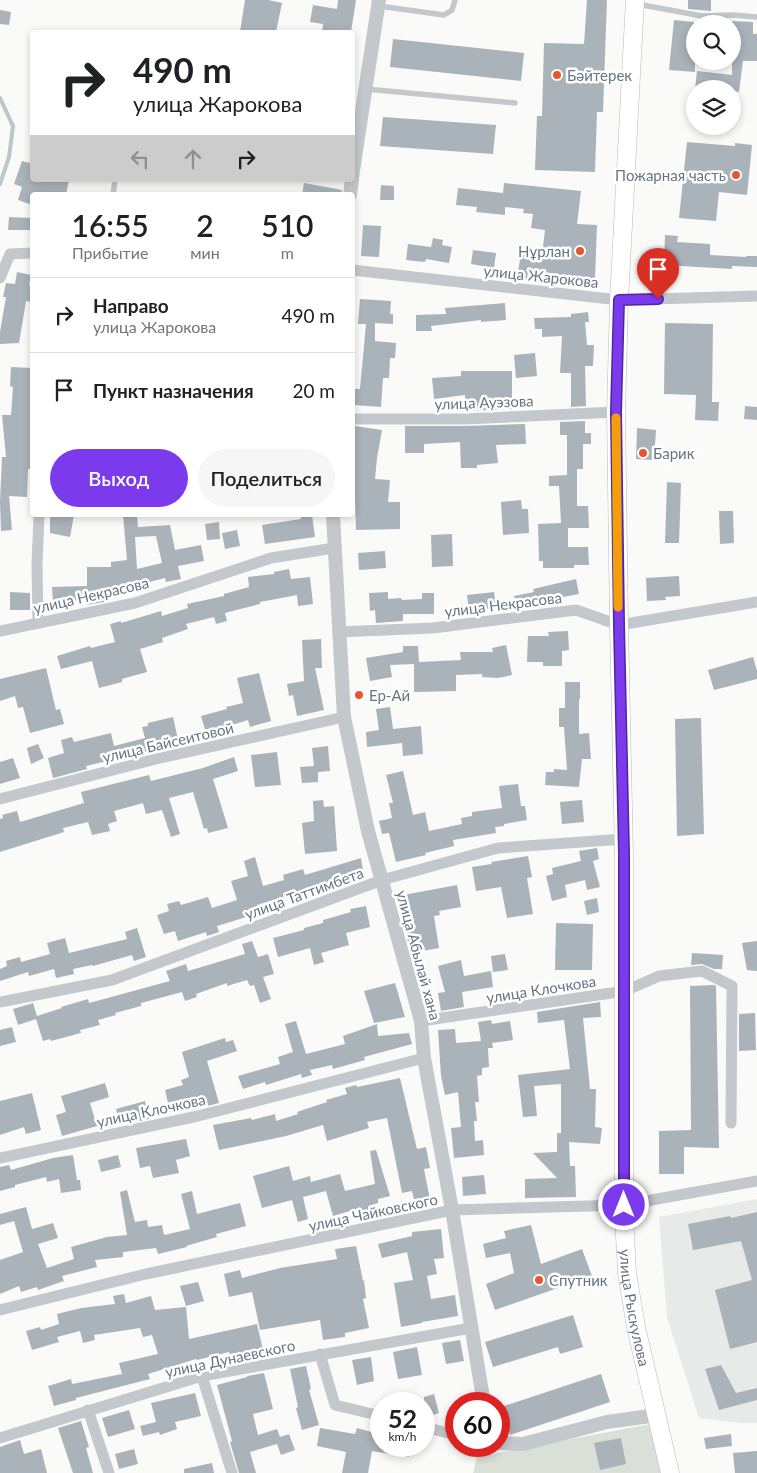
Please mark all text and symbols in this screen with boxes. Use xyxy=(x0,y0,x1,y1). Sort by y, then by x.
map controls xyxy=(686,15,741,135)
button: search xyxy=(686,15,741,70)
text: 490 m xyxy=(133,48,232,90)
icon: right xyxy=(50,50,115,115)
place label: Бәйтерек xyxy=(567,66,632,84)
marker: Бәйтерек xyxy=(551,69,563,81)
button: layers xyxy=(686,80,741,135)
text: улица Жарокова xyxy=(133,90,302,117)
icon: left xyxy=(126,145,154,173)
icon: ahead xyxy=(179,145,207,173)
icon: right xyxy=(232,145,260,173)
place label: Пожарная часть xyxy=(615,166,726,184)
marker: Пожарная часть xyxy=(730,169,742,181)
text: 16:55 xyxy=(72,207,149,243)
text: 2 xyxy=(196,207,214,243)
text: 510 xyxy=(261,207,313,243)
place label: Нұрлан xyxy=(518,242,570,260)
text: Прибытие xyxy=(72,243,148,262)
text: мин xyxy=(190,243,220,262)
text: m xyxy=(281,243,294,262)
marker: Нұрлан xyxy=(574,245,586,257)
pin xyxy=(637,248,679,299)
icon: arrive xyxy=(644,255,672,283)
street label: улица Жарокова xyxy=(483,261,599,291)
text: Направо xyxy=(93,294,169,317)
icon: right xyxy=(50,301,78,329)
text: 490 m xyxy=(281,304,335,327)
text: улица Жарокова xyxy=(93,317,216,336)
icon: arrive xyxy=(50,376,78,404)
text: Пункт назначения xyxy=(93,379,254,402)
text: 20 m xyxy=(292,379,335,402)
street label: улица Ауэзова xyxy=(434,391,534,413)
place label: Барик xyxy=(653,444,695,462)
marker: Барик xyxy=(637,447,649,459)
button: Выход xyxy=(50,449,188,507)
button: Поделиться xyxy=(198,449,335,507)
street label: улица Некрасова xyxy=(31,573,151,617)
street label: улица Некрасова xyxy=(443,588,563,620)
place label: Ер-Ай xyxy=(369,686,410,704)
marker: Ер-Ай xyxy=(353,689,365,701)
street label: улица Байсеитовой xyxy=(101,718,235,766)
street label: улица Таттимбета xyxy=(242,863,366,923)
street label: улица Абылай хана xyxy=(393,888,445,1022)
street label: улица Клочкова xyxy=(485,971,597,1007)
street label: улица Клочкова xyxy=(95,1090,207,1130)
position arrow xyxy=(597,1178,649,1230)
street label: улица Чайковского xyxy=(307,1190,439,1234)
street label: улица Рыскулова xyxy=(617,1249,654,1368)
place label: Спутник xyxy=(549,1271,608,1289)
marker: Спутник xyxy=(533,1274,545,1286)
street label: улица Дунаевского xyxy=(163,1335,297,1381)
speed limit sign: 60 xyxy=(445,1392,510,1457)
text: 52 xyxy=(388,1403,417,1433)
text: km/h xyxy=(388,1429,417,1444)

